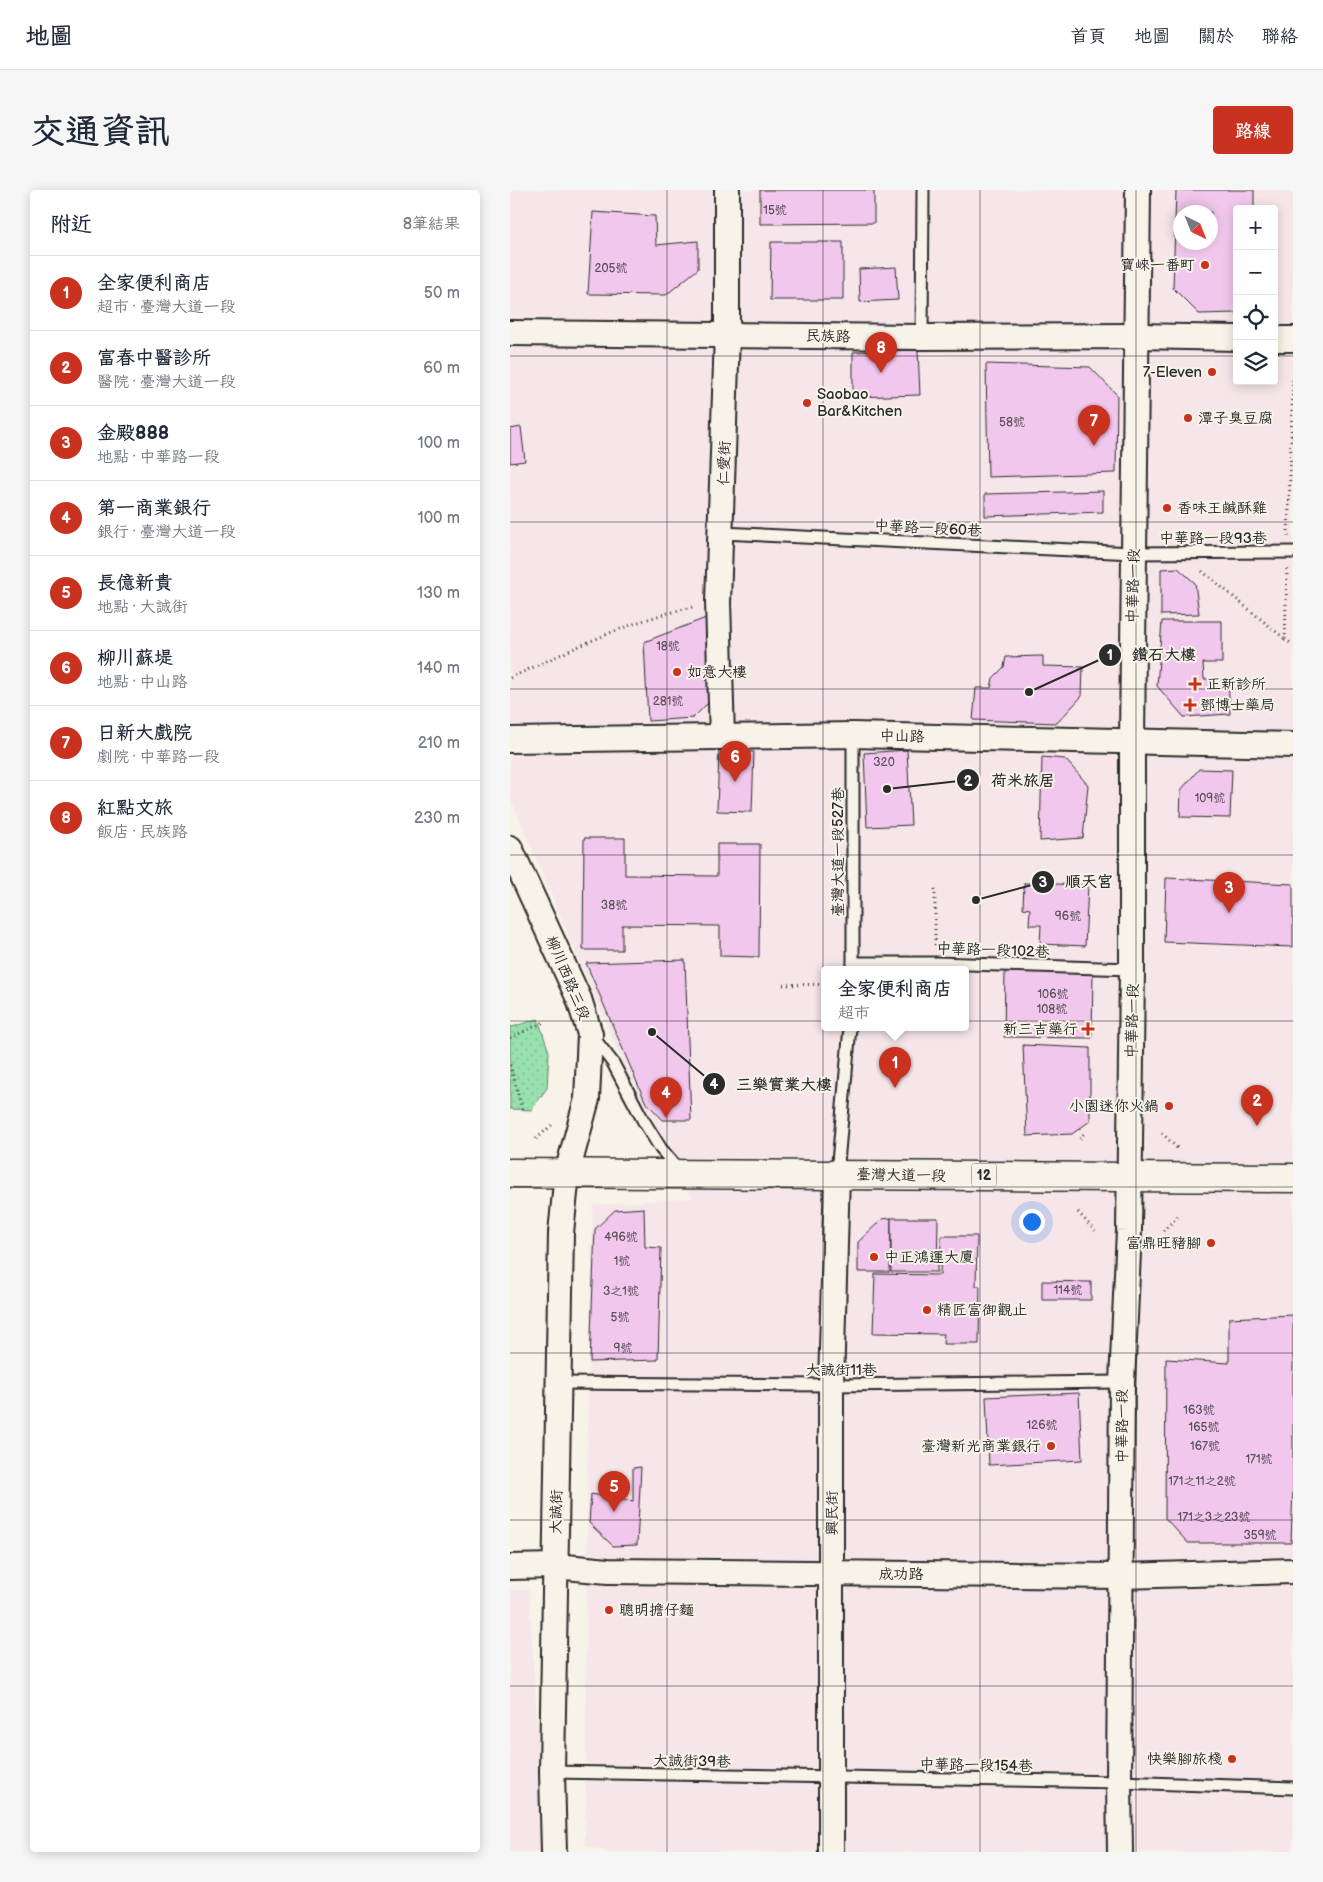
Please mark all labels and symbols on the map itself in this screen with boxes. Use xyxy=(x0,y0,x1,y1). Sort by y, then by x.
house number: 15號 xyxy=(763,203,787,218)
north arrow xyxy=(1173,205,1218,250)
place label: 寶崍一番町 xyxy=(1120,256,1195,275)
marker: 寶崍一番町 xyxy=(1199,259,1211,271)
house number: 205號 xyxy=(594,261,628,276)
street label: 民族路 xyxy=(805,327,851,346)
pin: 8 xyxy=(865,332,897,373)
place label: 7-Eleven xyxy=(1143,363,1202,382)
marker: 7-Eleven xyxy=(1206,366,1218,378)
place label: Saobao Bar&Kitchen xyxy=(817,385,902,421)
marker: Saobao Bar&Kitchen xyxy=(801,397,813,409)
pin: 7 xyxy=(1078,405,1110,446)
place label: 潭子臭豆腐 xyxy=(1198,409,1273,428)
marker: 潭子臭豆腐 xyxy=(1182,412,1194,424)
house number: 58號 xyxy=(999,415,1025,430)
street label: 仁愛街 xyxy=(714,440,735,486)
place label: 香味王鹹酥雞 xyxy=(1177,499,1267,518)
marker: 香味王鹹酥雞 xyxy=(1161,502,1173,514)
street label: 中華路一段60巷 xyxy=(874,516,982,541)
street label: 中華路一段93巷 xyxy=(1159,529,1267,548)
street label: 中華路一段 xyxy=(1123,548,1144,624)
house number: 18號 xyxy=(656,639,680,654)
callout: 鑽石大樓 xyxy=(1097,639,1206,670)
text: 1 xyxy=(1107,646,1113,665)
text: 鑽石大樓 xyxy=(1132,646,1196,665)
place label: 如意大樓 xyxy=(687,663,747,682)
marker: 如意大樓 xyxy=(671,666,683,678)
place label: 正新診所 xyxy=(1206,675,1266,694)
marker: 正新診所 xyxy=(1188,677,1202,691)
house number: 281號 xyxy=(653,694,683,709)
place label: 鄧博士藥局 xyxy=(1200,696,1275,715)
marker: 鄧博士藥局 xyxy=(1184,699,1196,711)
street label: 中山路 xyxy=(879,727,925,746)
pin: 6 xyxy=(719,741,751,782)
house number: 320 xyxy=(873,755,895,770)
callout: 荷米旅居 xyxy=(956,765,1065,796)
text: 2 xyxy=(964,772,973,791)
text: 荷米旅居 xyxy=(991,772,1055,791)
street label: 臺灣大道一段527巷 xyxy=(829,787,848,917)
house number: 109號 xyxy=(1195,791,1225,806)
callout: 順天宮 xyxy=(1030,866,1123,897)
pin: 3 xyxy=(1213,872,1245,913)
text: 3 xyxy=(1039,873,1048,892)
text: 順天宮 xyxy=(1065,873,1113,892)
house number: 38號 xyxy=(601,898,627,913)
house number: 96號 xyxy=(1055,909,1081,924)
street label: 柳川西路三段 xyxy=(541,933,594,1023)
street label: 中華路一段102巷 xyxy=(936,939,1050,962)
street label: 中華路一段 xyxy=(1122,983,1143,1059)
house number: 106號 xyxy=(1037,987,1069,1002)
house number: 108號 xyxy=(1037,1002,1067,1017)
place label: 新三吉藥行 xyxy=(1003,1020,1078,1039)
marker: 新三吉藥行 xyxy=(1082,1023,1094,1035)
pin: 1 xyxy=(879,1047,911,1088)
callout: 三樂實業大樓 xyxy=(701,1069,842,1100)
text: 4 xyxy=(710,1075,719,1094)
text: 三樂實業大樓 xyxy=(736,1076,832,1095)
pin: 4 xyxy=(650,1077,682,1118)
pin: 2 xyxy=(1241,1085,1273,1126)
place label: 小園迷你火鍋 xyxy=(1069,1097,1159,1116)
marker: 小園迷你火鍋 xyxy=(1163,1100,1175,1112)
road number: 12 xyxy=(972,1164,996,1186)
street label: 臺灣大道一段 xyxy=(856,1165,946,1186)
your location xyxy=(1019,1209,1045,1235)
house number: 496號 xyxy=(604,1230,638,1245)
place label: 富鼎旺豬腳 xyxy=(1126,1234,1201,1253)
marker: 富鼎旺豬腳 xyxy=(1205,1237,1217,1249)
place label: 中正鴻運大廈 xyxy=(884,1248,974,1267)
marker: 中正鴻運大廈 xyxy=(868,1251,880,1263)
house number: 1號 xyxy=(614,1254,630,1269)
house number: 114號 xyxy=(1054,1283,1082,1298)
house number: 3之1號 xyxy=(603,1284,639,1299)
place label: 精匠富御觀止 xyxy=(937,1301,1027,1320)
marker: 精匠富御觀止 xyxy=(921,1304,933,1316)
house number: 5號 xyxy=(611,1310,629,1325)
house number: 9號 xyxy=(614,1341,632,1356)
street label: 大誠街11巷 xyxy=(805,1361,877,1380)
street label: 中華路一段 xyxy=(1113,1388,1132,1464)
house number: 163號 xyxy=(1183,1403,1215,1418)
house number: 126號 xyxy=(1026,1418,1058,1433)
house number: 165號 xyxy=(1189,1420,1219,1435)
place label: 臺灣新光商業銀行 xyxy=(921,1437,1041,1456)
house number: 167號 xyxy=(1190,1439,1220,1454)
marker: 臺灣新光商業銀行 xyxy=(1045,1440,1057,1452)
house number: 171號 xyxy=(1245,1452,1273,1467)
pin: 5 xyxy=(598,1471,630,1512)
house number: 171之11之2號 xyxy=(1168,1474,1236,1489)
street label: 大誠街 xyxy=(547,1489,566,1535)
street label: 興民街 xyxy=(823,1490,842,1536)
house number: 171之3之23號 xyxy=(1178,1510,1250,1525)
house number: 359號 xyxy=(1243,1528,1277,1543)
street label: 成功路 xyxy=(878,1565,924,1584)
place label: 聰明擔仔麵 xyxy=(619,1601,694,1620)
marker: 聰明擔仔麵 xyxy=(603,1604,615,1616)
place label: 快樂腳旅棧 xyxy=(1147,1750,1222,1769)
street label: 大誠街39巷 xyxy=(653,1751,731,1772)
marker: 快樂腳旅棧 xyxy=(1226,1753,1238,1765)
street label: 中華路一段154巷 xyxy=(919,1755,1033,1776)

